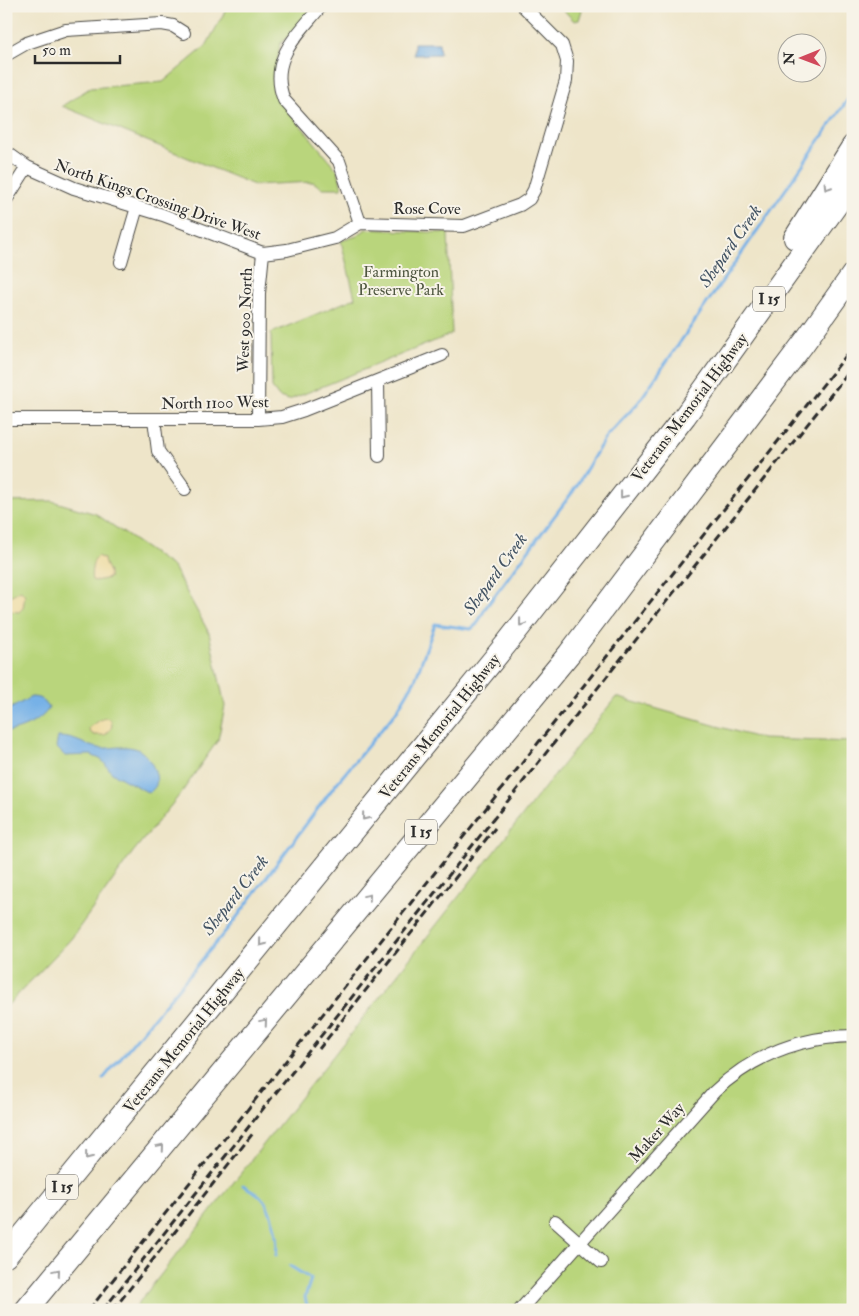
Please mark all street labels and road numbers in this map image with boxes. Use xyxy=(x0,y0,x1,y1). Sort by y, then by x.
street label: North Kings Crossing Drive West xyxy=(52,155,264,245)
street label: Rose Cove xyxy=(393,199,461,219)
street label: West 900 North xyxy=(233,267,257,374)
road number: I 15 xyxy=(753,286,785,312)
street label: Veterans Memorial Highway xyxy=(627,328,753,486)
street label: North 1100 West xyxy=(161,392,269,414)
street label: Veterans Memorial Highway xyxy=(375,649,505,803)
road number: I 15 xyxy=(405,820,437,844)
street label: Veterans Memorial Highway xyxy=(119,963,249,1117)
street label: Maker Way xyxy=(625,1098,689,1167)
road number: I 15 xyxy=(46,1174,78,1200)

